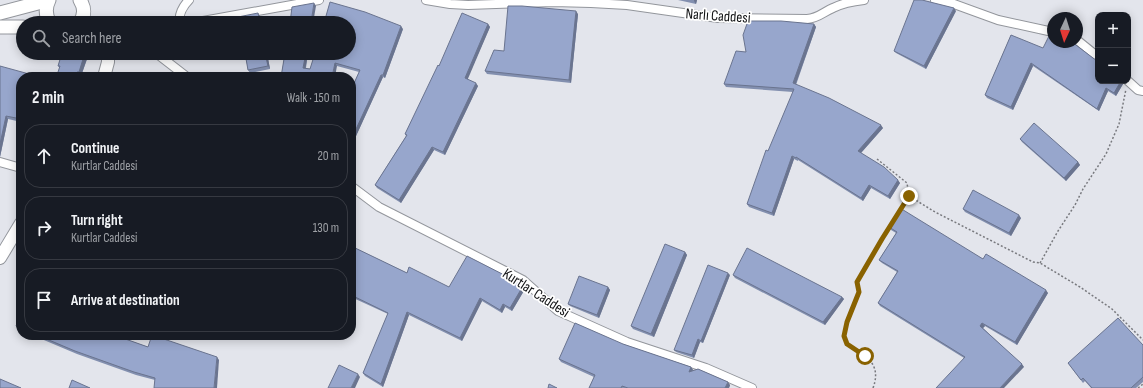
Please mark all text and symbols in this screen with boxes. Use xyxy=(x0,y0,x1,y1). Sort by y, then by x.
street label: Narlı Caddesi xyxy=(685,4,751,28)
north arrow xyxy=(1047,12,1083,48)
map controls xyxy=(1095,12,1131,84)
button: + xyxy=(1095,12,1131,48)
search box xyxy=(16,16,356,60)
icon: search xyxy=(30,27,52,49)
text: Search here xyxy=(62,29,122,48)
button: − xyxy=(1095,48,1131,84)
text: 2 min xyxy=(32,88,64,108)
text: Walk · 150 m xyxy=(287,90,340,106)
text: Continue xyxy=(71,139,120,158)
icon: ahead xyxy=(33,145,55,167)
text: 20 m xyxy=(317,148,339,164)
text: Kurtlar Caddesi xyxy=(71,158,137,174)
route end xyxy=(900,187,918,205)
text: Turn right xyxy=(71,211,123,230)
icon: right xyxy=(33,217,55,239)
text: 130 m xyxy=(313,220,339,236)
text: Kurtlar Caddesi xyxy=(71,230,137,246)
street label: Kurtlar Caddesi xyxy=(499,264,574,322)
icon: arrive xyxy=(33,289,55,311)
text: Arrive at destination xyxy=(71,291,180,310)
route start xyxy=(856,347,874,365)

